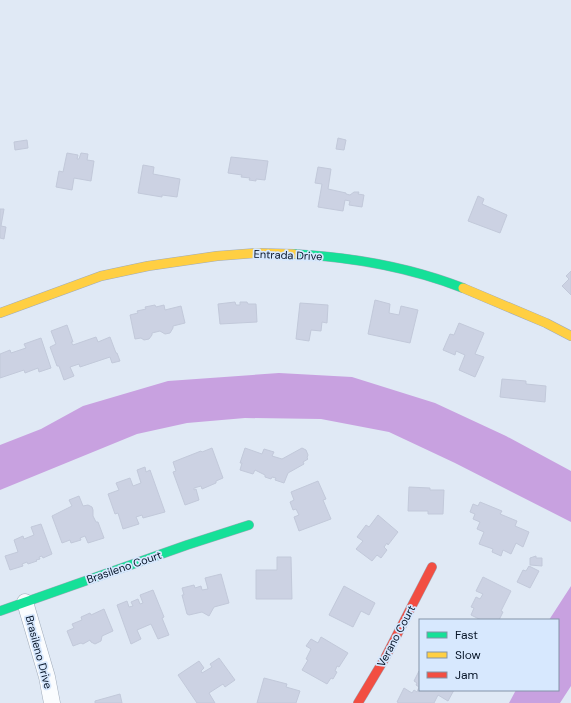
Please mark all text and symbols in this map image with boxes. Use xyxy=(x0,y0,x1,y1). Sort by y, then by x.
street label: Entrada Drive xyxy=(253,247,323,263)
street label: Brasileno Court xyxy=(85,548,163,586)
street label: Verano Court xyxy=(374,603,418,669)
street label: Brasileno Drive xyxy=(22,614,56,690)
legend xyxy=(419,619,559,691)
text: Fast xyxy=(455,627,478,643)
text: Slow xyxy=(455,647,481,663)
text: Jam xyxy=(455,667,478,683)

